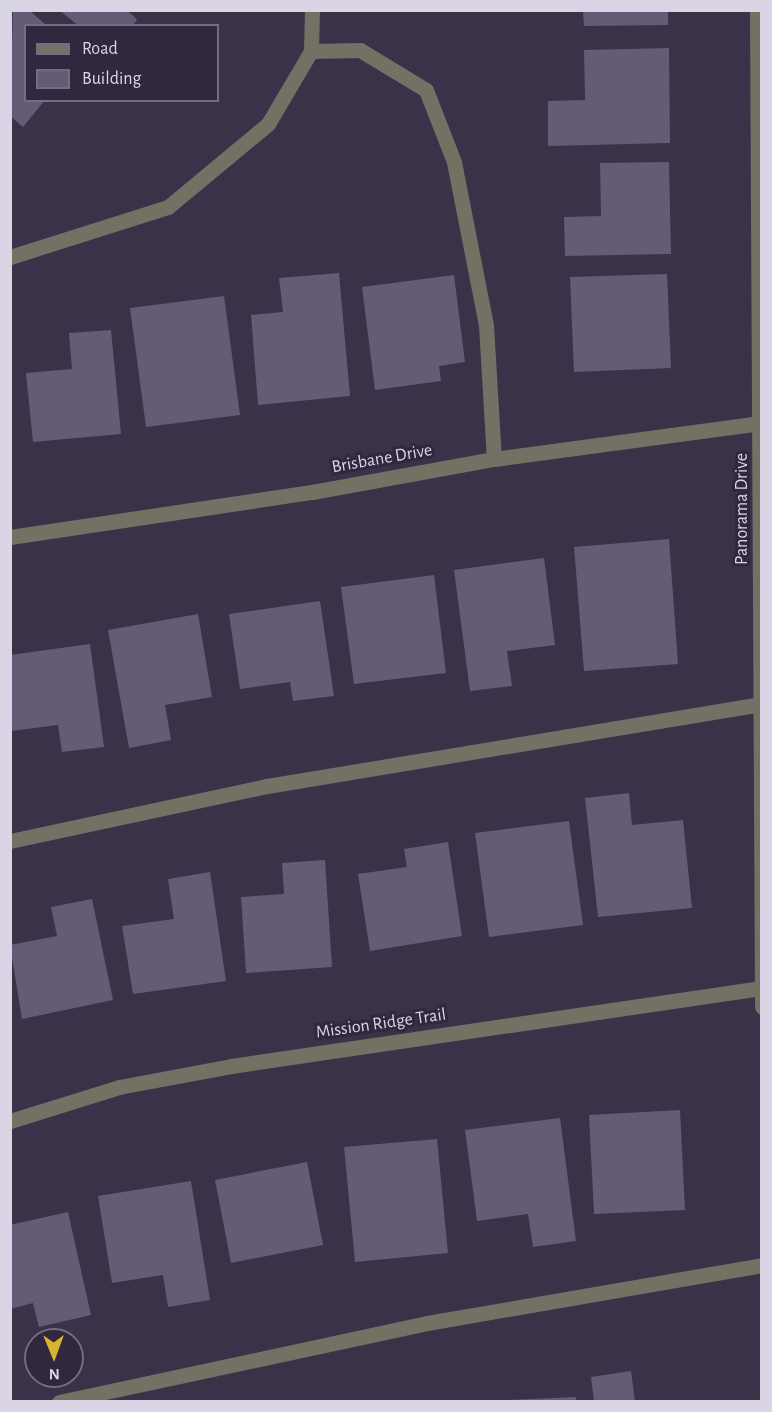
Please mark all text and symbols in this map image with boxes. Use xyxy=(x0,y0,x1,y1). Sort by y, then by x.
legend xyxy=(24,24,219,102)
text: Road xyxy=(82,40,118,58)
text: Building xyxy=(82,70,141,88)
street label: Brisbane Drive xyxy=(330,440,434,478)
street label: Panorama Drive xyxy=(731,453,753,565)
street label: Mission Ridge Trail xyxy=(314,1004,448,1044)
north arrow xyxy=(24,1328,84,1388)
text: N xyxy=(49,1366,60,1382)

